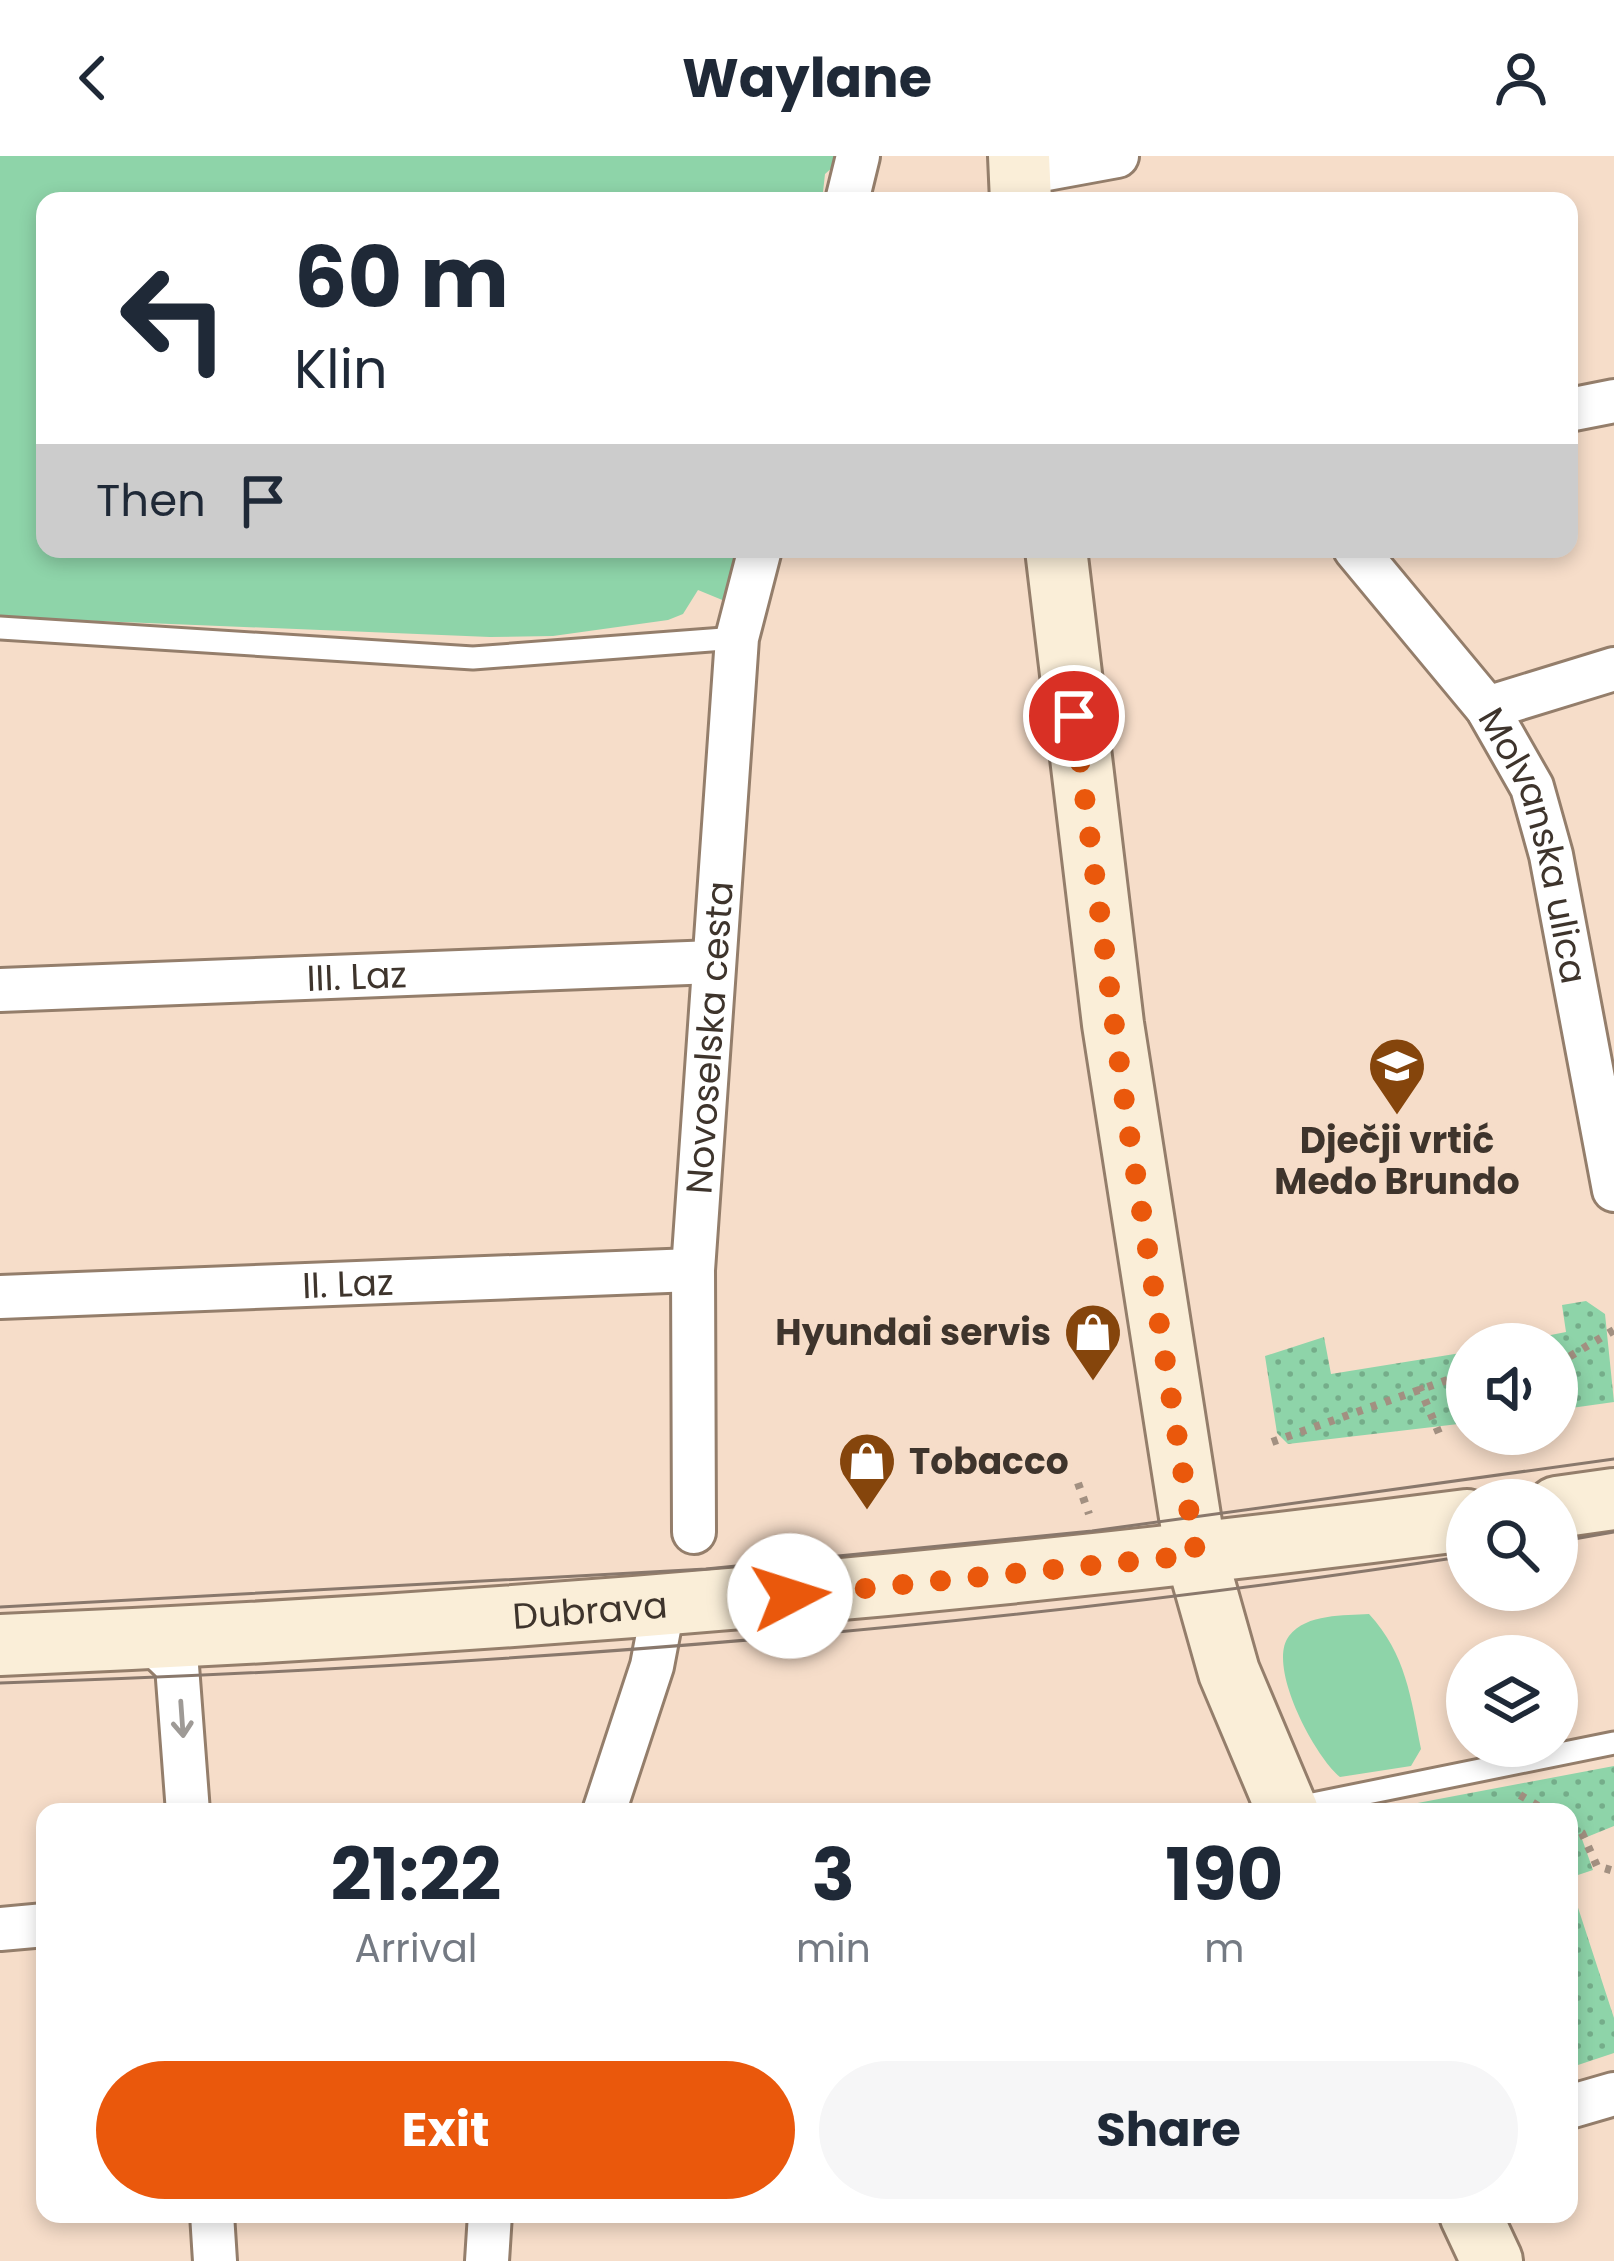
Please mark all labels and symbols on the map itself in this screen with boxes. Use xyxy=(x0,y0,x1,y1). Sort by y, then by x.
pin xyxy=(1023,665,1125,767)
street label: Molvanska ulica xyxy=(1466,698,1600,988)
street label: Novoselska cesta xyxy=(673,880,746,1196)
street label: III. Laz xyxy=(306,949,408,1004)
school or university icon: Dječji vrtić Medo Brundo xyxy=(1366,1035,1428,1117)
place label: Dječji vrtić Medo Brundo xyxy=(1274,1115,1520,1207)
street label: II. Laz xyxy=(301,1257,394,1311)
shop icon: Hyundai servis xyxy=(1062,1301,1124,1383)
place label: Hyundai servis xyxy=(775,1307,1051,1358)
shop icon: Tobacco xyxy=(836,1430,898,1512)
place label: Tobacco xyxy=(909,1436,1069,1487)
position arrow xyxy=(727,1533,853,1659)
street label: Dubrava xyxy=(511,1579,669,1642)
one-way arrow xyxy=(171,1699,194,1738)

